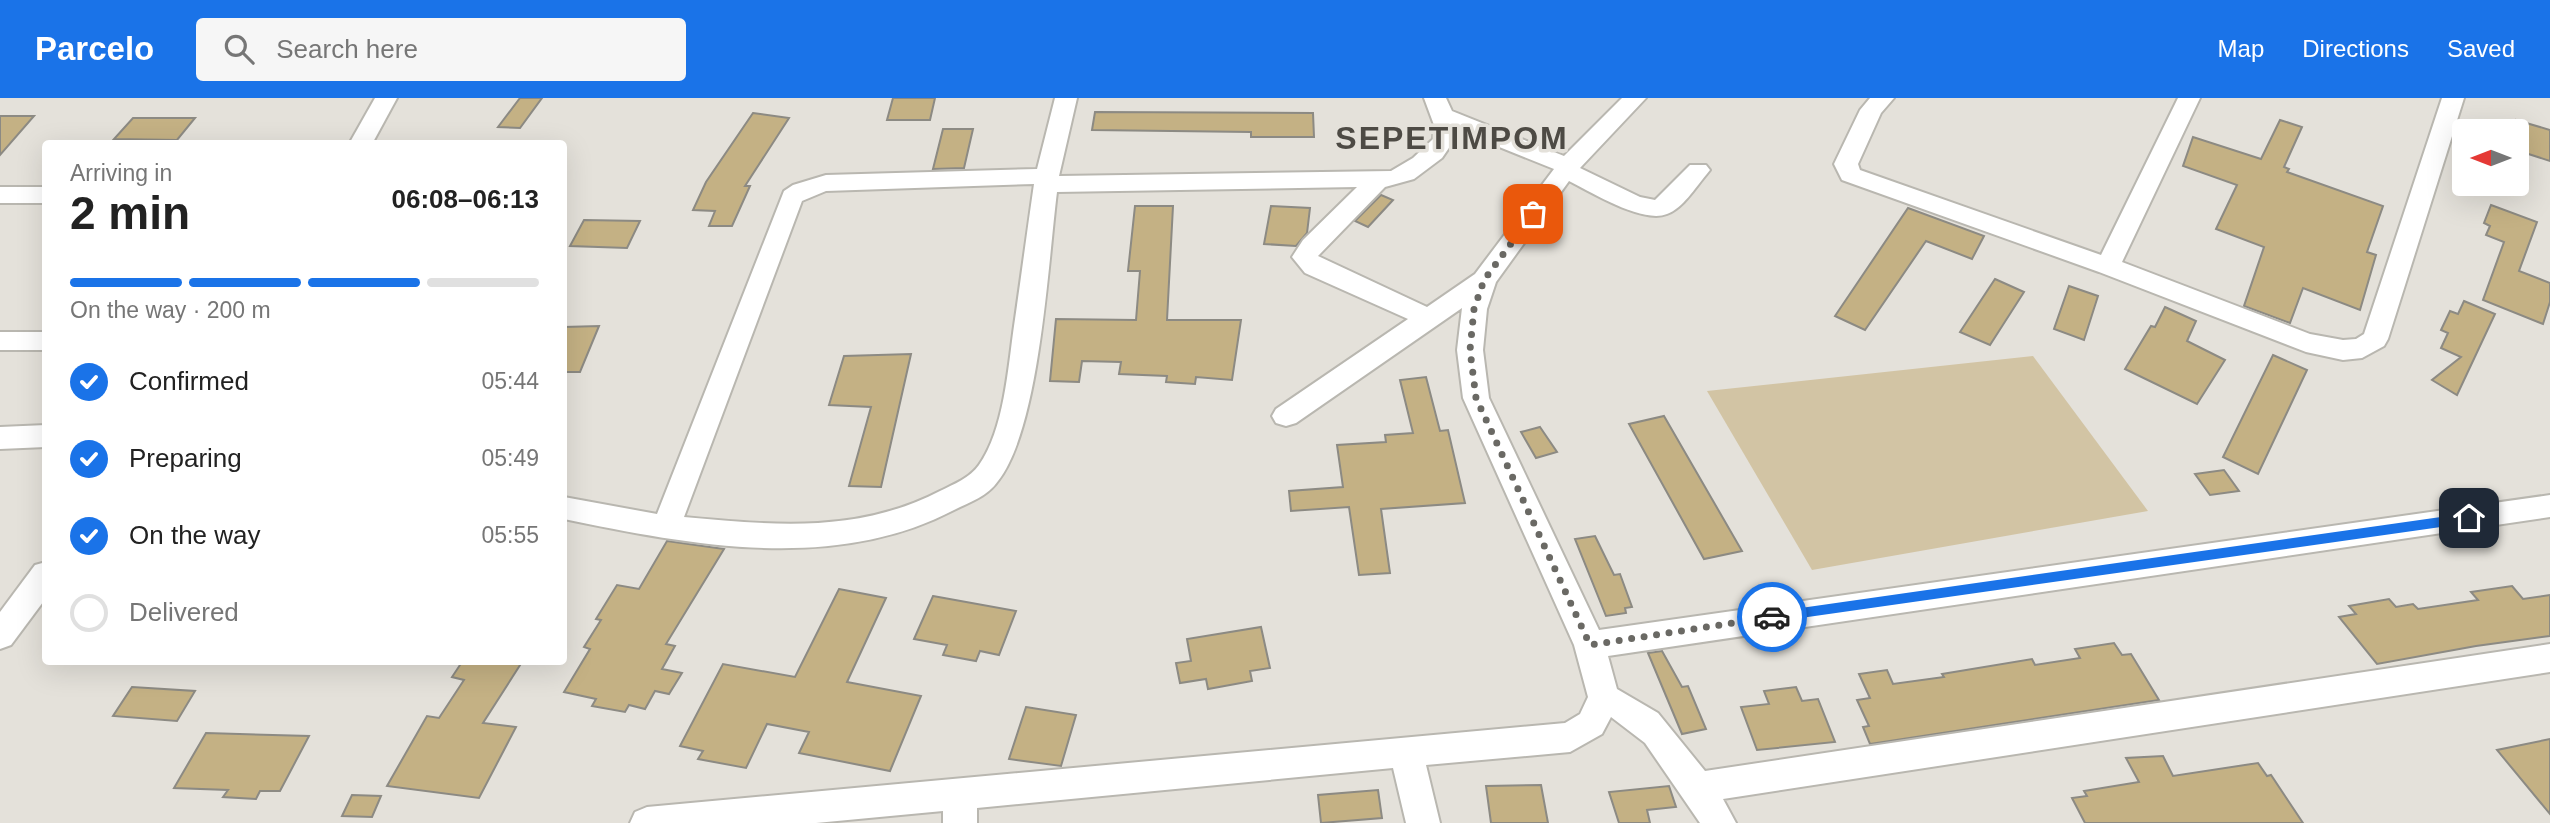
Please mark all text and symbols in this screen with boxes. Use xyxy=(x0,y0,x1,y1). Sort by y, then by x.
search box xyxy=(196,18,686,81)
text: Parcelo xyxy=(35,30,154,67)
icon: search xyxy=(220,30,258,68)
text: Search here xyxy=(276,34,418,64)
text: Map xyxy=(2218,35,2264,62)
text: Directions xyxy=(2302,35,2409,62)
text: Saved xyxy=(2447,35,2515,62)
north arrow xyxy=(2452,119,2529,196)
map controls xyxy=(2452,119,2529,196)
district label: SEPETIMPOM xyxy=(1335,120,1569,156)
text: Arriving in xyxy=(70,160,172,186)
text: 06:08–06:13 xyxy=(392,184,539,214)
pin xyxy=(1503,184,1563,244)
text: 2 min xyxy=(70,187,190,239)
icon: bag xyxy=(1514,195,1552,233)
text: On the way · 200 m xyxy=(70,297,271,323)
icon: check xyxy=(70,363,108,401)
text: Confirmed xyxy=(129,366,249,396)
text: 05:44 xyxy=(481,368,539,394)
icon: check xyxy=(70,440,108,478)
text: Preparing xyxy=(129,443,242,473)
text: 05:49 xyxy=(481,445,539,471)
pin xyxy=(2439,488,2499,548)
icon: home xyxy=(2450,499,2488,537)
icon: check xyxy=(70,517,108,555)
text: On the way xyxy=(129,520,261,550)
text: 05:55 xyxy=(481,522,539,548)
courier xyxy=(1737,582,1807,652)
text: Delivered xyxy=(129,597,239,627)
icon: car xyxy=(1753,598,1791,636)

